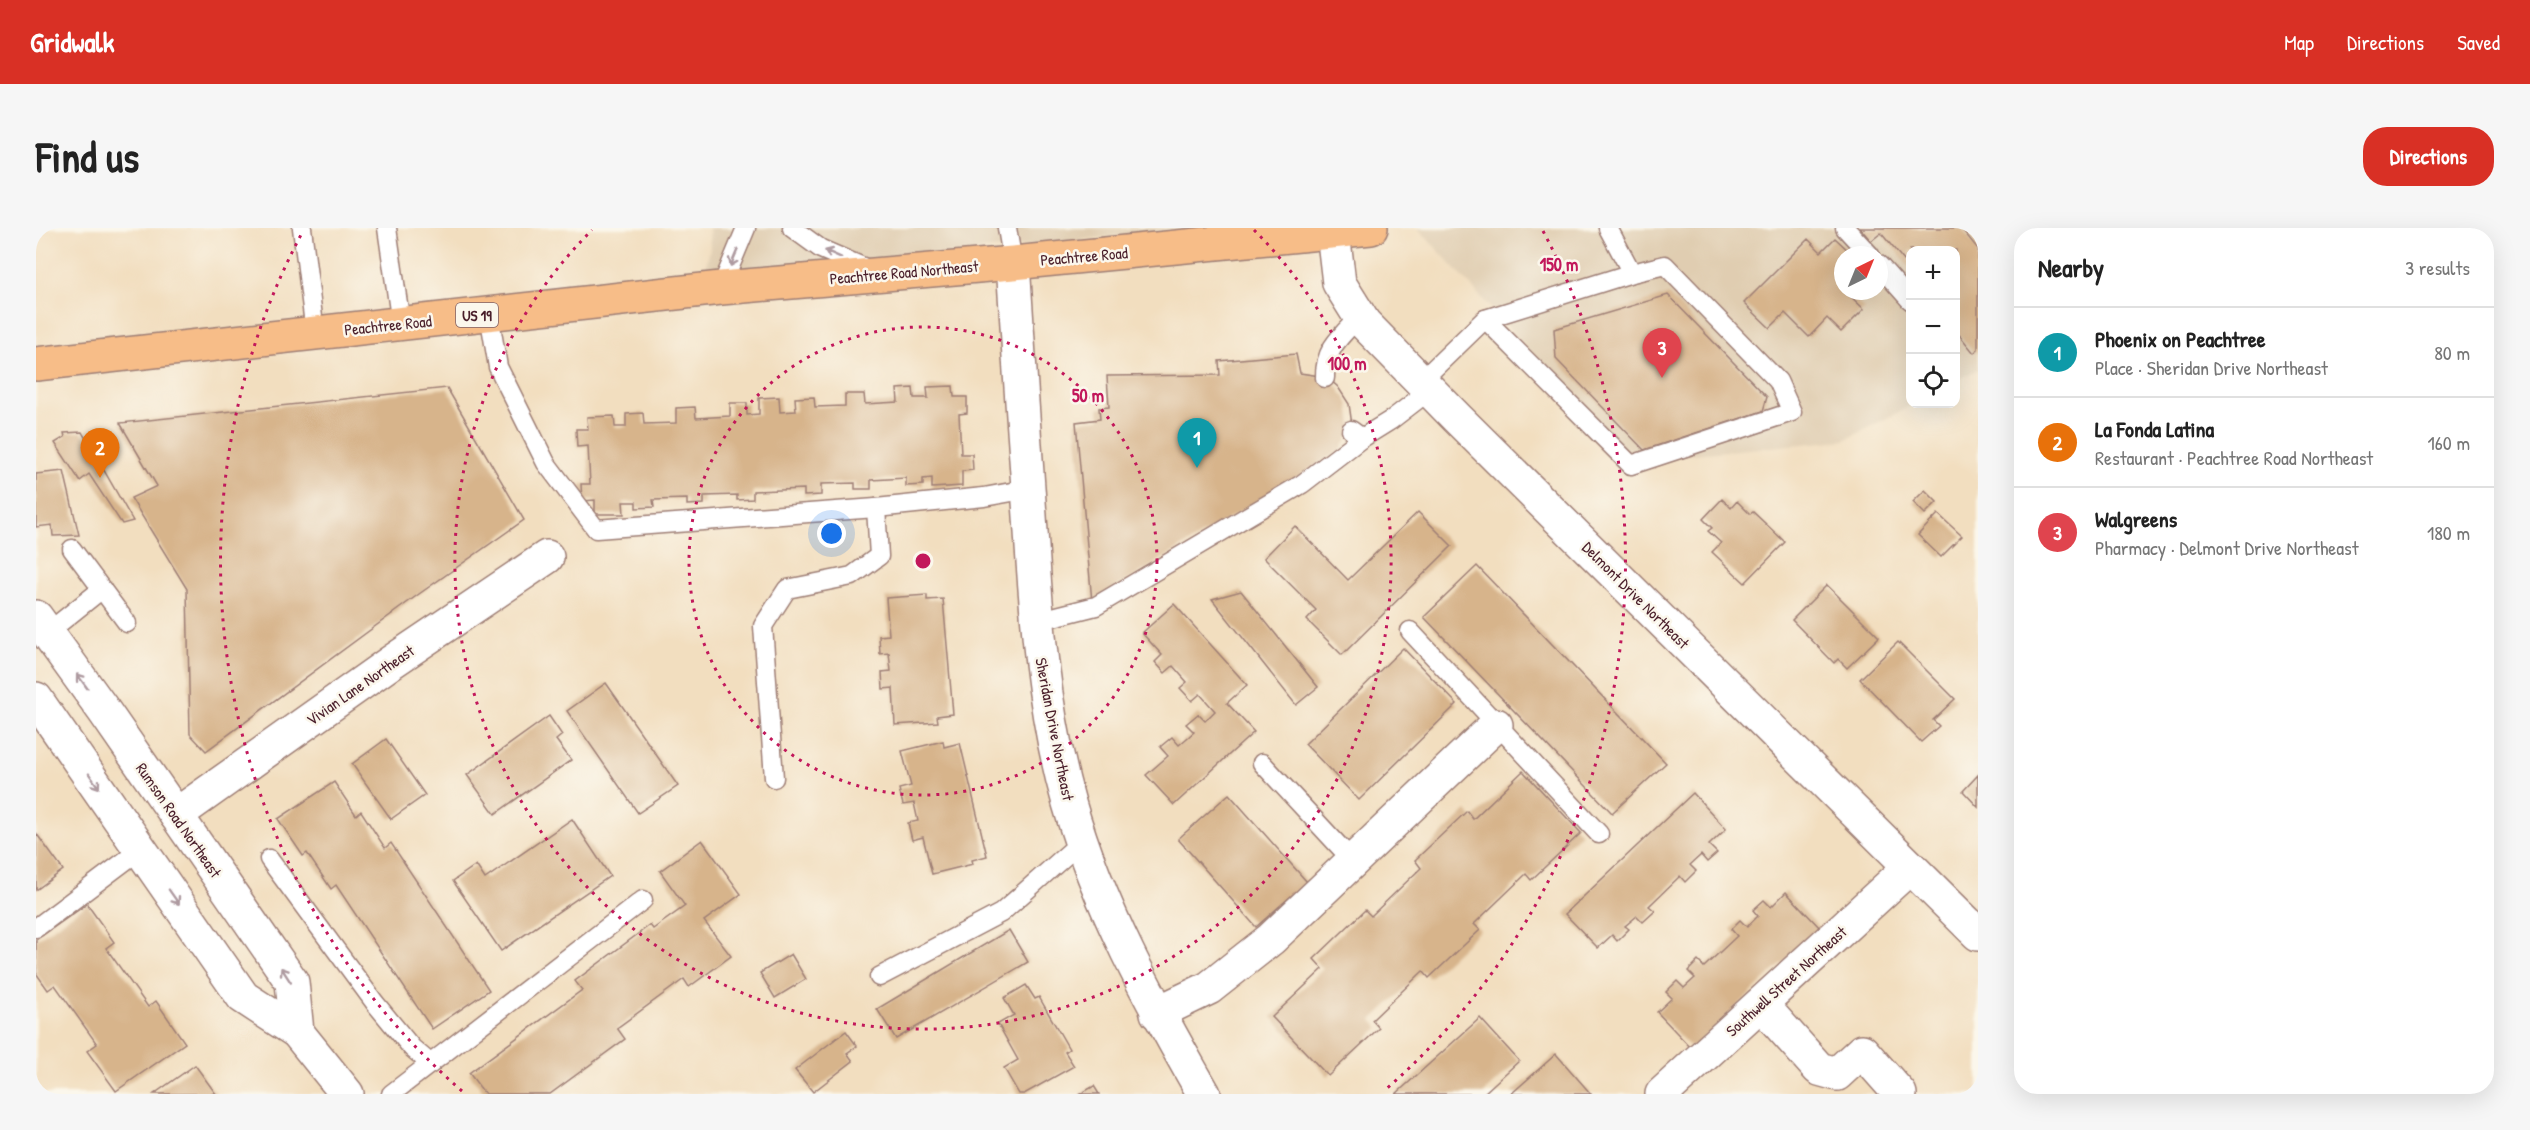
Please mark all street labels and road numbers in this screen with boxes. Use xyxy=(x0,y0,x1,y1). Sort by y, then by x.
street label: Peachtree Road xyxy=(1039,241,1129,271)
street label: Peachtree Road Northeast xyxy=(829,255,980,289)
road number: US 19 xyxy=(456,303,498,327)
street label: Peachtree Road xyxy=(343,309,433,341)
street label: Delmont Drive Northeast xyxy=(1578,537,1695,654)
street label: Vivian Lane Northeast xyxy=(302,639,419,730)
street label: Sheridan Drive Northeast xyxy=(1030,656,1080,803)
street label: Rumson Road Northeast xyxy=(131,758,227,882)
street label: Southwell Street Northeast xyxy=(1721,921,1851,1041)

